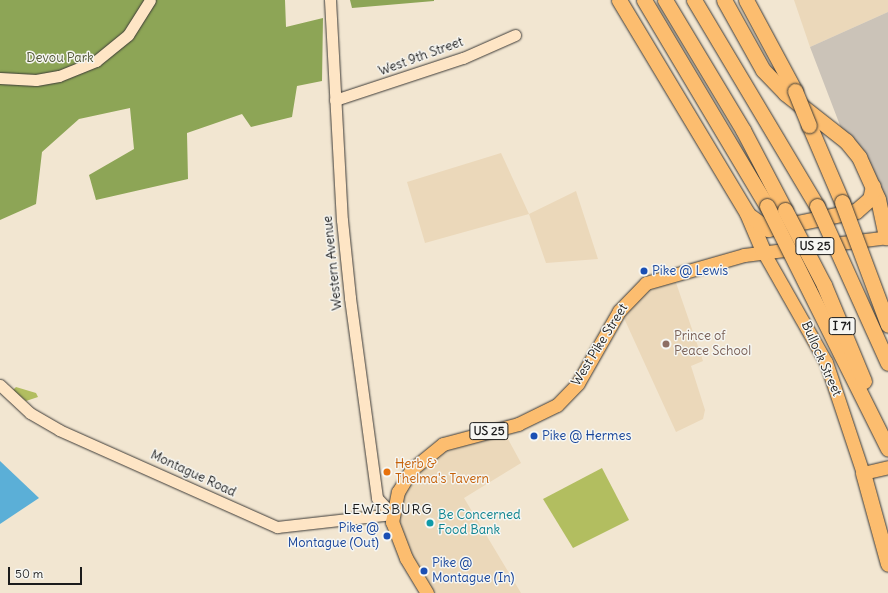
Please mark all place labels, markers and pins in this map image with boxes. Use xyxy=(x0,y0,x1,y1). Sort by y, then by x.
place label: Pike @ Lewis xyxy=(652,263,728,279)
marker: Pike @ Lewis xyxy=(639,266,649,276)
place label: Prince of Peace School xyxy=(674,329,751,360)
marker: Prince of Peace School xyxy=(661,339,671,349)
place label: Pike @ Hermes xyxy=(542,428,631,444)
marker: Pike @ Hermes xyxy=(529,431,539,441)
place label: Herb & Thelma's Tavern xyxy=(395,457,489,488)
marker: Herb & Thelma's Tavern xyxy=(382,467,392,477)
place label: Be Concerned Food Bank xyxy=(438,508,521,539)
marker: Be Concerned Food Bank xyxy=(425,518,435,528)
place label: Pike @ Montague (Out) xyxy=(288,521,379,552)
marker: Pike @ Montague (Out) xyxy=(382,531,392,541)
place label: Pike @ Montague (In) xyxy=(432,556,514,587)
marker: Pike @ Montague (In) xyxy=(419,566,429,576)

